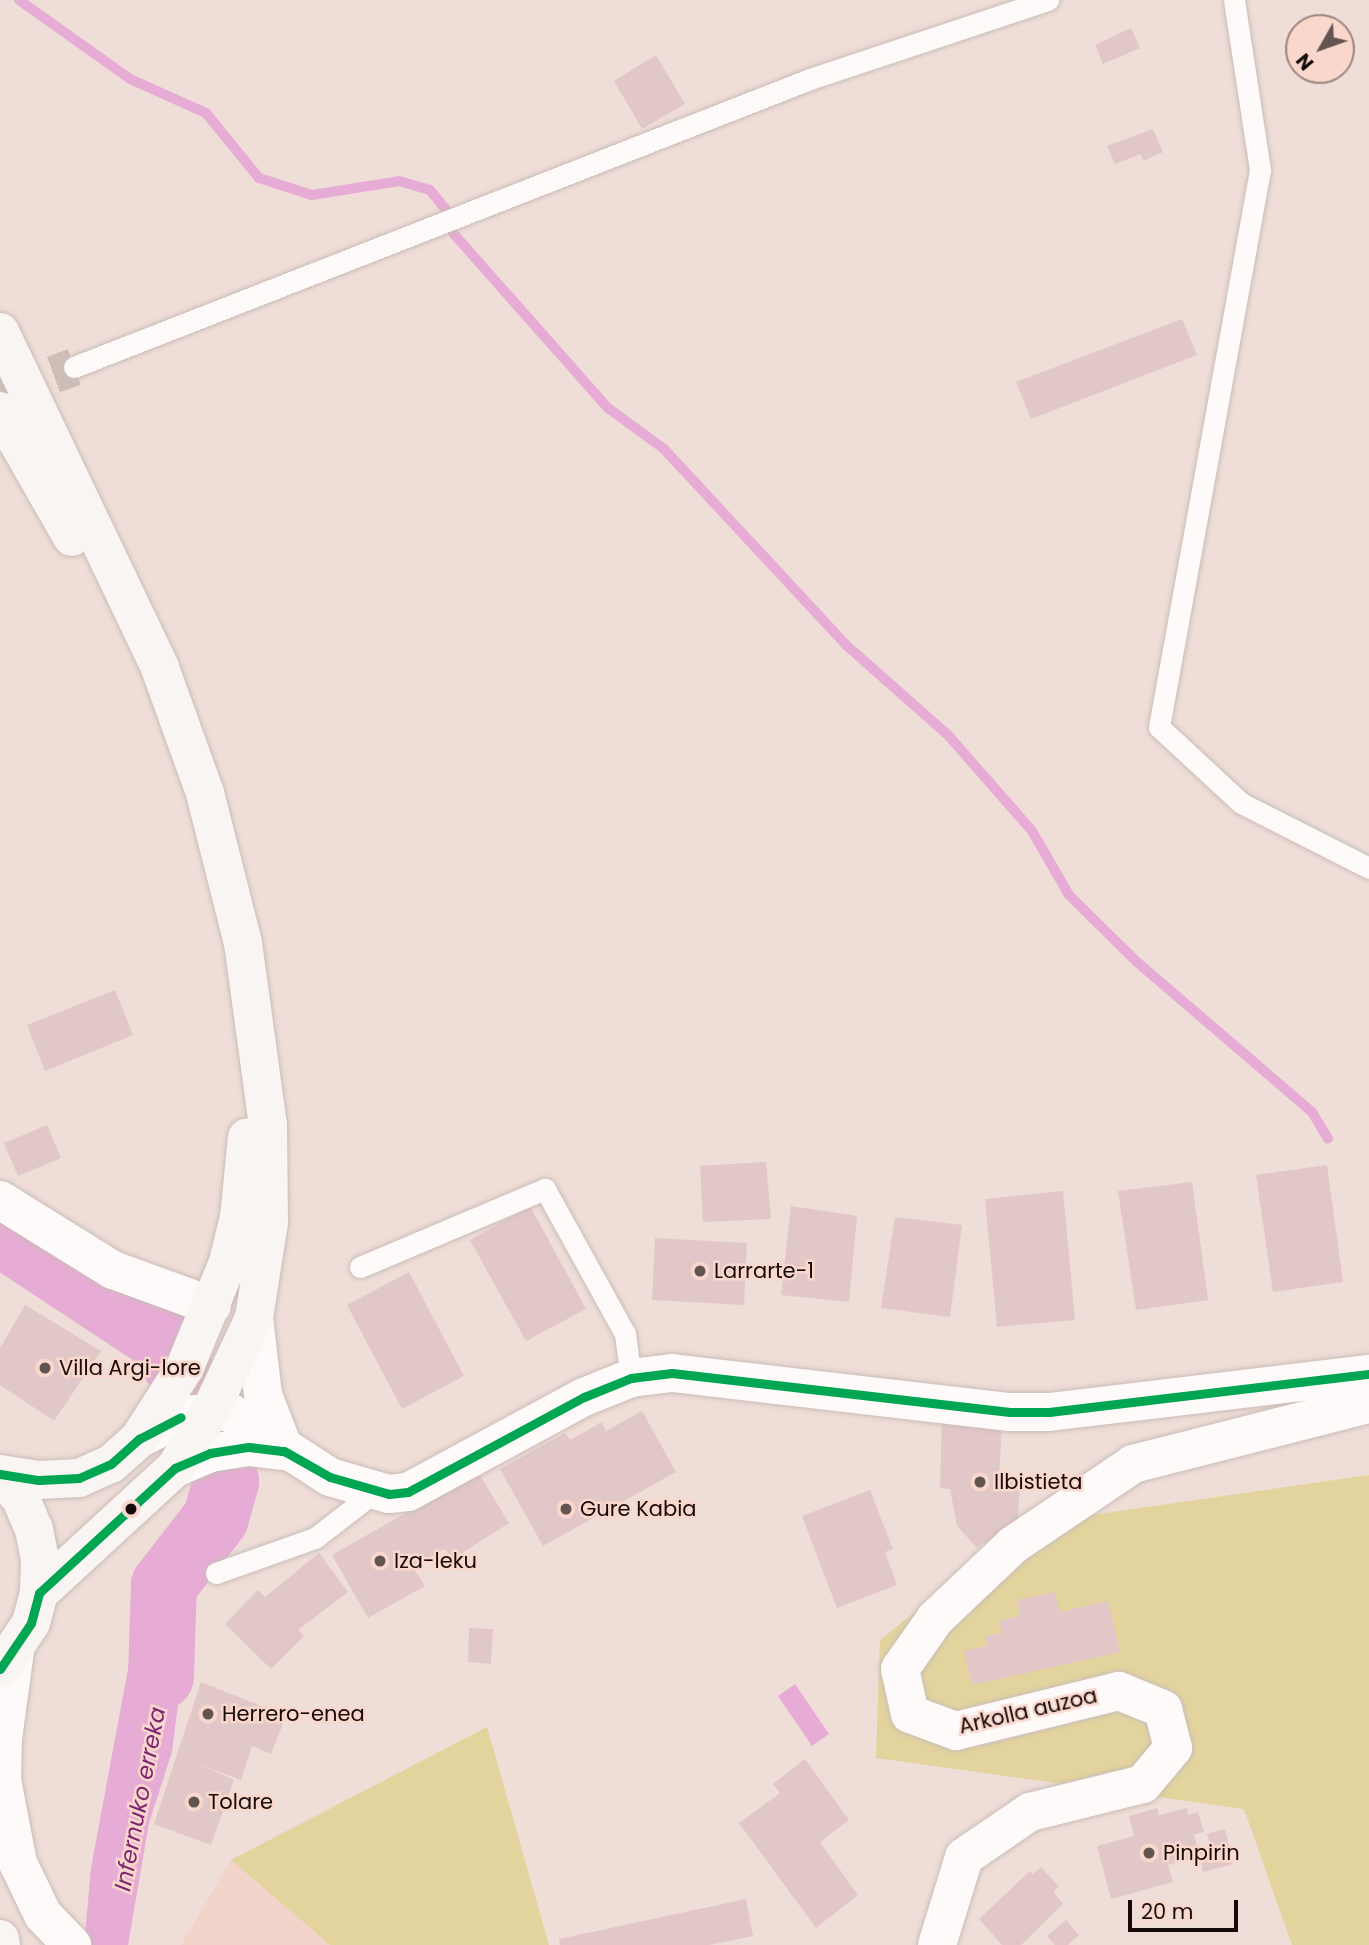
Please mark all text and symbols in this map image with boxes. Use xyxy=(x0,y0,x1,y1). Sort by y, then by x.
north arrow xyxy=(1285,14,1355,84)
text: N xyxy=(1290,47,1320,76)
place label: Larrarte-1 xyxy=(714,1258,814,1284)
marker: Larrarte-1 xyxy=(692,1263,708,1279)
place label: Villa Argi-lore xyxy=(59,1355,201,1381)
marker: Villa Argi-lore xyxy=(37,1360,53,1376)
place label: Ilbistieta xyxy=(994,1469,1082,1495)
marker: Ilbistieta xyxy=(972,1474,988,1490)
place label: Gure Kabia xyxy=(580,1496,697,1522)
marker: Gure Kabia xyxy=(558,1501,574,1517)
unlabelled marker xyxy=(124,1502,138,1516)
place label: Iza-leku xyxy=(394,1548,477,1574)
marker: Iza-leku xyxy=(372,1553,388,1569)
street label: Arkolla auzoa xyxy=(956,1683,1100,1739)
place label: Herrero-enea xyxy=(222,1701,365,1727)
water label: Infernuko erreka xyxy=(109,1705,171,1893)
marker: Herrero-enea xyxy=(200,1706,216,1722)
place label: Tolare xyxy=(208,1789,273,1815)
marker: Tolare xyxy=(186,1794,202,1810)
place label: Pinpirin xyxy=(1163,1840,1240,1866)
marker: Pinpirin xyxy=(1141,1845,1157,1861)
scale bar xyxy=(1131,1885,1241,1929)
text: 20 m xyxy=(1141,1897,1194,1926)

